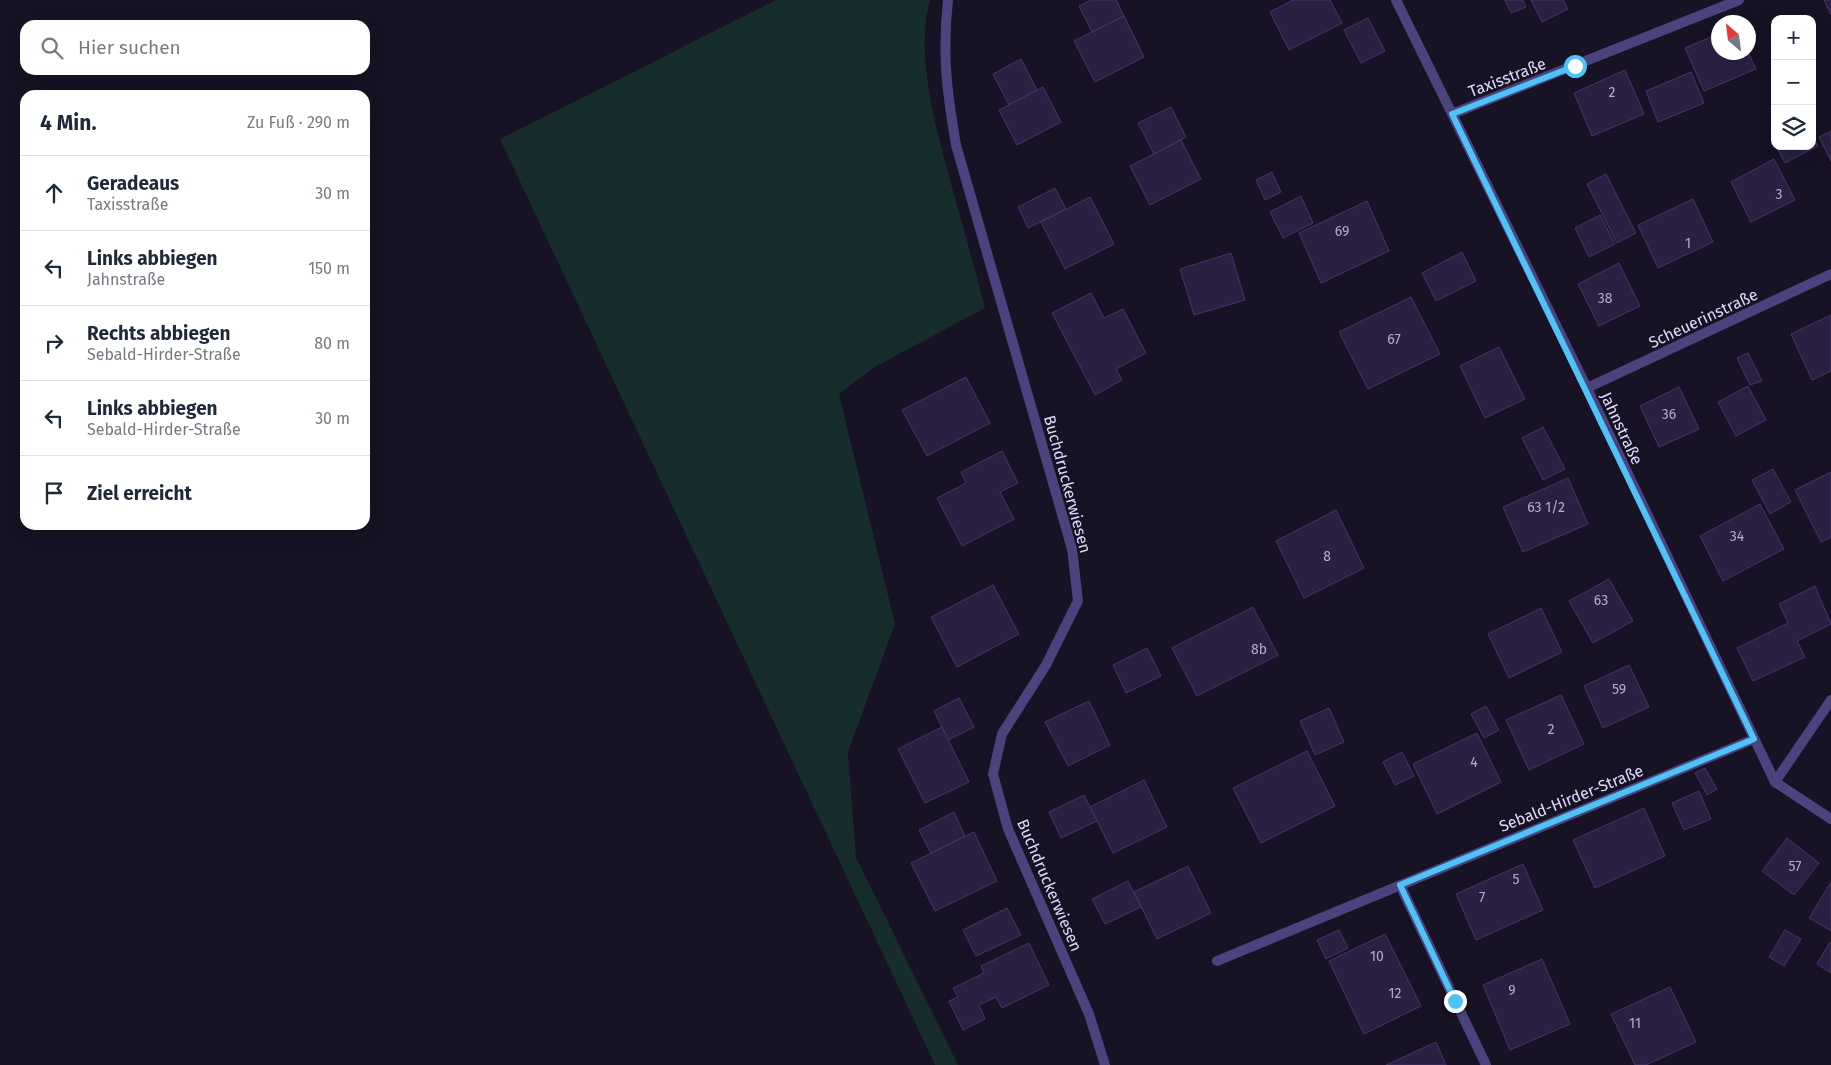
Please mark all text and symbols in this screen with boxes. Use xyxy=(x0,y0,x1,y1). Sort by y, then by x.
north arrow xyxy=(1711,15,1756,60)
map controls xyxy=(1771,15,1816,150)
button: + xyxy=(1771,15,1816,60)
search box xyxy=(20,20,370,75)
icon: search xyxy=(38,34,66,62)
text: Hier suchen xyxy=(78,36,181,59)
street label: Taxisstraße xyxy=(1466,54,1549,101)
route start xyxy=(1564,55,1587,78)
button: − xyxy=(1771,60,1816,105)
house number: 2 xyxy=(1609,84,1616,101)
button: layers xyxy=(1771,105,1816,150)
text: 4 Min. xyxy=(40,110,96,136)
text: Zu Fuß · 290 m xyxy=(247,113,350,132)
text: Geradeaus xyxy=(87,172,179,195)
icon: ahead xyxy=(40,179,68,207)
text: 30 m xyxy=(315,184,350,203)
house number: 3 xyxy=(1776,186,1783,203)
text: Taxisstraße xyxy=(87,195,169,214)
house number: 69 xyxy=(1335,223,1349,240)
house number: 1 xyxy=(1685,235,1691,252)
text: Links abbiegen xyxy=(87,247,218,270)
icon: left xyxy=(40,254,68,282)
text: 150 m xyxy=(308,259,350,278)
text: Jahnstraße xyxy=(87,270,165,289)
street label: Scheuerinstraße xyxy=(1646,285,1761,352)
house number: 38 xyxy=(1598,290,1613,307)
text: Rechts abbiegen xyxy=(87,322,230,345)
icon: right xyxy=(40,329,68,357)
house number: 67 xyxy=(1387,331,1401,348)
text: 80 m xyxy=(314,334,350,353)
text: Sebald-Hirder-Straße xyxy=(87,345,241,364)
street label: Jahnstraße xyxy=(1596,389,1647,468)
text: Links abbiegen xyxy=(87,397,218,420)
icon: left xyxy=(40,404,68,432)
house number: 36 xyxy=(1662,406,1676,423)
text: 30 m xyxy=(315,409,350,428)
street label: Buchdruckerwiesen xyxy=(1040,413,1095,555)
text: Sebald-Hirder-Straße xyxy=(87,420,241,439)
icon: arrive xyxy=(40,479,68,507)
text: Ziel erreicht xyxy=(87,482,192,505)
house number: 63 1/2 xyxy=(1527,499,1565,516)
house number: 34 xyxy=(1730,528,1745,545)
house number: 8 xyxy=(1323,548,1331,565)
house number: 63 xyxy=(1594,592,1608,609)
house number: 8b xyxy=(1251,641,1267,658)
house number: 59 xyxy=(1612,681,1626,698)
house number: 2 xyxy=(1548,721,1555,738)
house number: 4 xyxy=(1470,754,1478,771)
street label: Sebald-Hirder-Straße xyxy=(1496,761,1646,836)
street label: Buchdruckerwiesen xyxy=(1013,816,1086,954)
house number: 57 xyxy=(1789,858,1801,875)
house number: 5 xyxy=(1512,871,1520,888)
house number: 7 xyxy=(1479,889,1485,906)
house number: 10 xyxy=(1370,948,1384,965)
house number: 9 xyxy=(1508,982,1516,999)
house number: 12 xyxy=(1389,985,1402,1002)
route end xyxy=(1444,990,1467,1013)
house number: 11 xyxy=(1629,1015,1641,1032)

